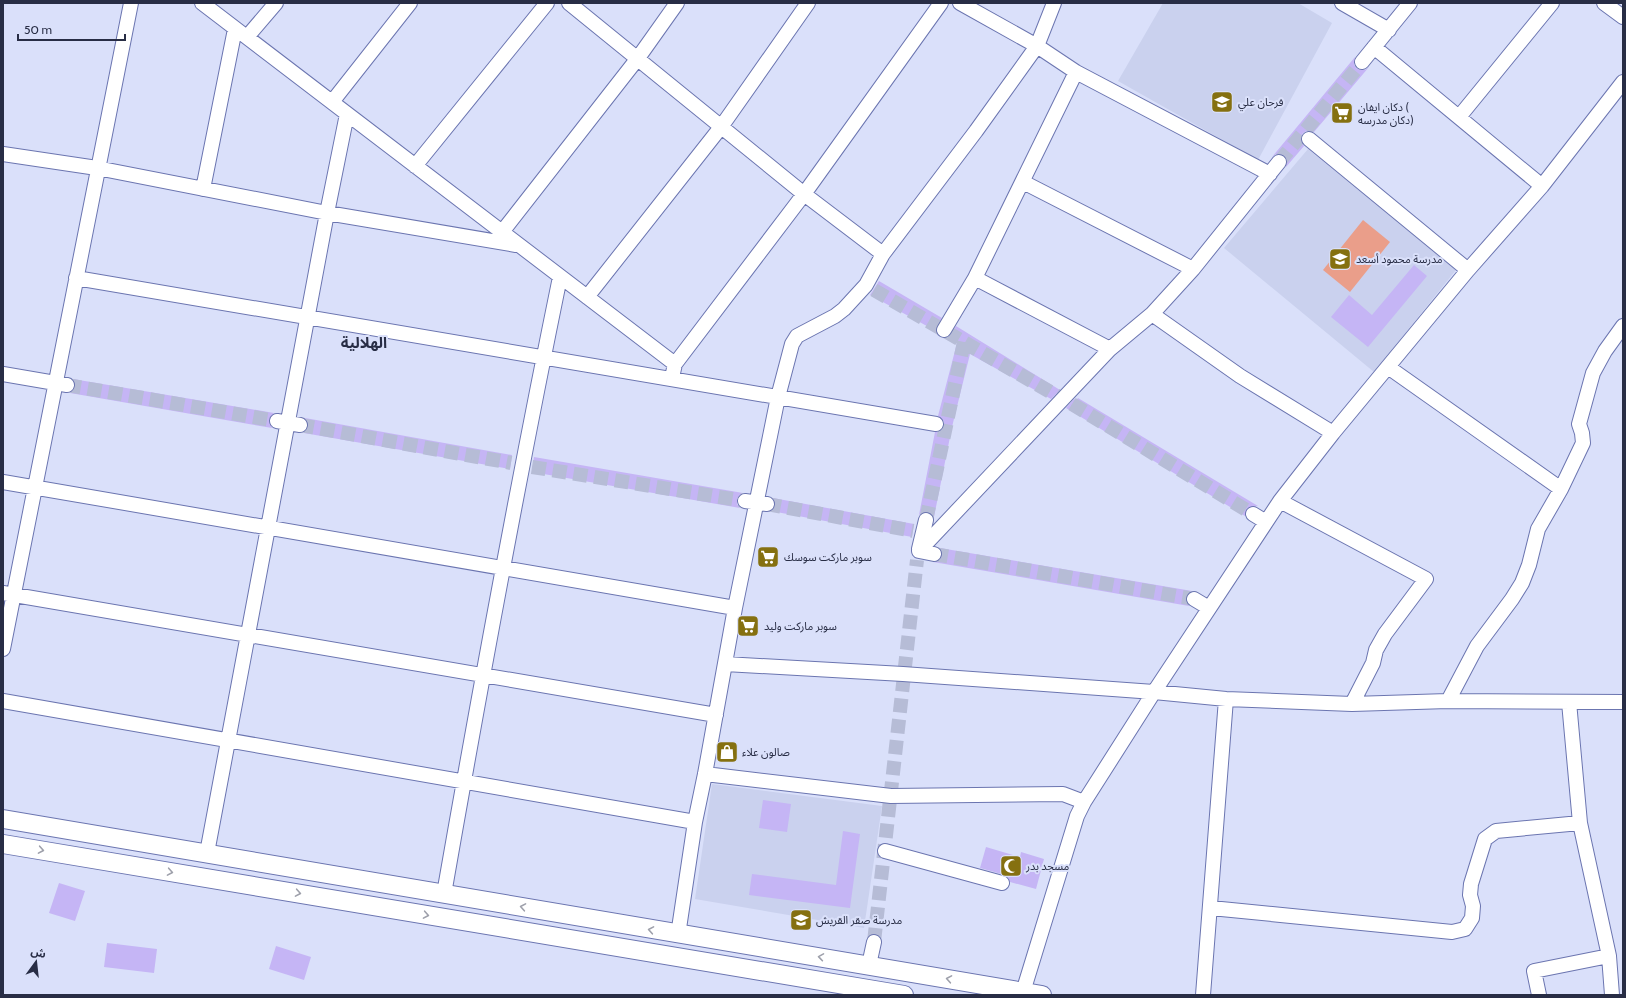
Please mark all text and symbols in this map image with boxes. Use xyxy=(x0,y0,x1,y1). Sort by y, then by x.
scale bar xyxy=(18,16,125,42)
text: 50 m xyxy=(24,22,52,37)
school or university icon: فرحان علي xyxy=(1209,89,1235,115)
place label: فرحان علي xyxy=(1238,95,1284,112)
supermarket icon: دكان ايفان ( دكان مدرسه) xyxy=(1329,100,1355,126)
place label: دكان ايفان ( دكان مدرسه) xyxy=(1358,100,1414,127)
school or university icon: مدرسة محمود أسعد xyxy=(1327,246,1353,272)
place label: مدرسة محمود أسعد xyxy=(1356,252,1443,266)
district label: الهلالية xyxy=(341,334,387,352)
supermarket icon: سوبر ماركت سوسك xyxy=(755,544,781,570)
place label: سوبر ماركت سوسك xyxy=(784,550,872,564)
supermarket icon: سوبر ماركت وليد xyxy=(735,613,761,639)
place label: سوبر ماركت وليد xyxy=(764,619,837,633)
shop icon: صالون علاء xyxy=(714,739,740,765)
place label: صالون علاء xyxy=(742,745,790,759)
one-way arrow xyxy=(38,846,45,854)
mosque icon: مسجد بدر xyxy=(998,853,1024,879)
place label: مسجد بدر xyxy=(1025,859,1070,873)
one-way arrow xyxy=(167,867,173,876)
one-way arrow xyxy=(295,889,301,897)
one-way arrow xyxy=(520,904,526,912)
school or university icon: مدرسة صقر القريش xyxy=(788,907,814,933)
one-way arrow xyxy=(423,910,429,919)
place label: مدرسة صقر القريش xyxy=(816,913,902,927)
one-way arrow xyxy=(648,926,654,934)
north arrow xyxy=(16,942,56,982)
text: ش xyxy=(29,944,48,961)
one-way arrow xyxy=(817,953,824,962)
one-way arrow xyxy=(946,975,952,984)

